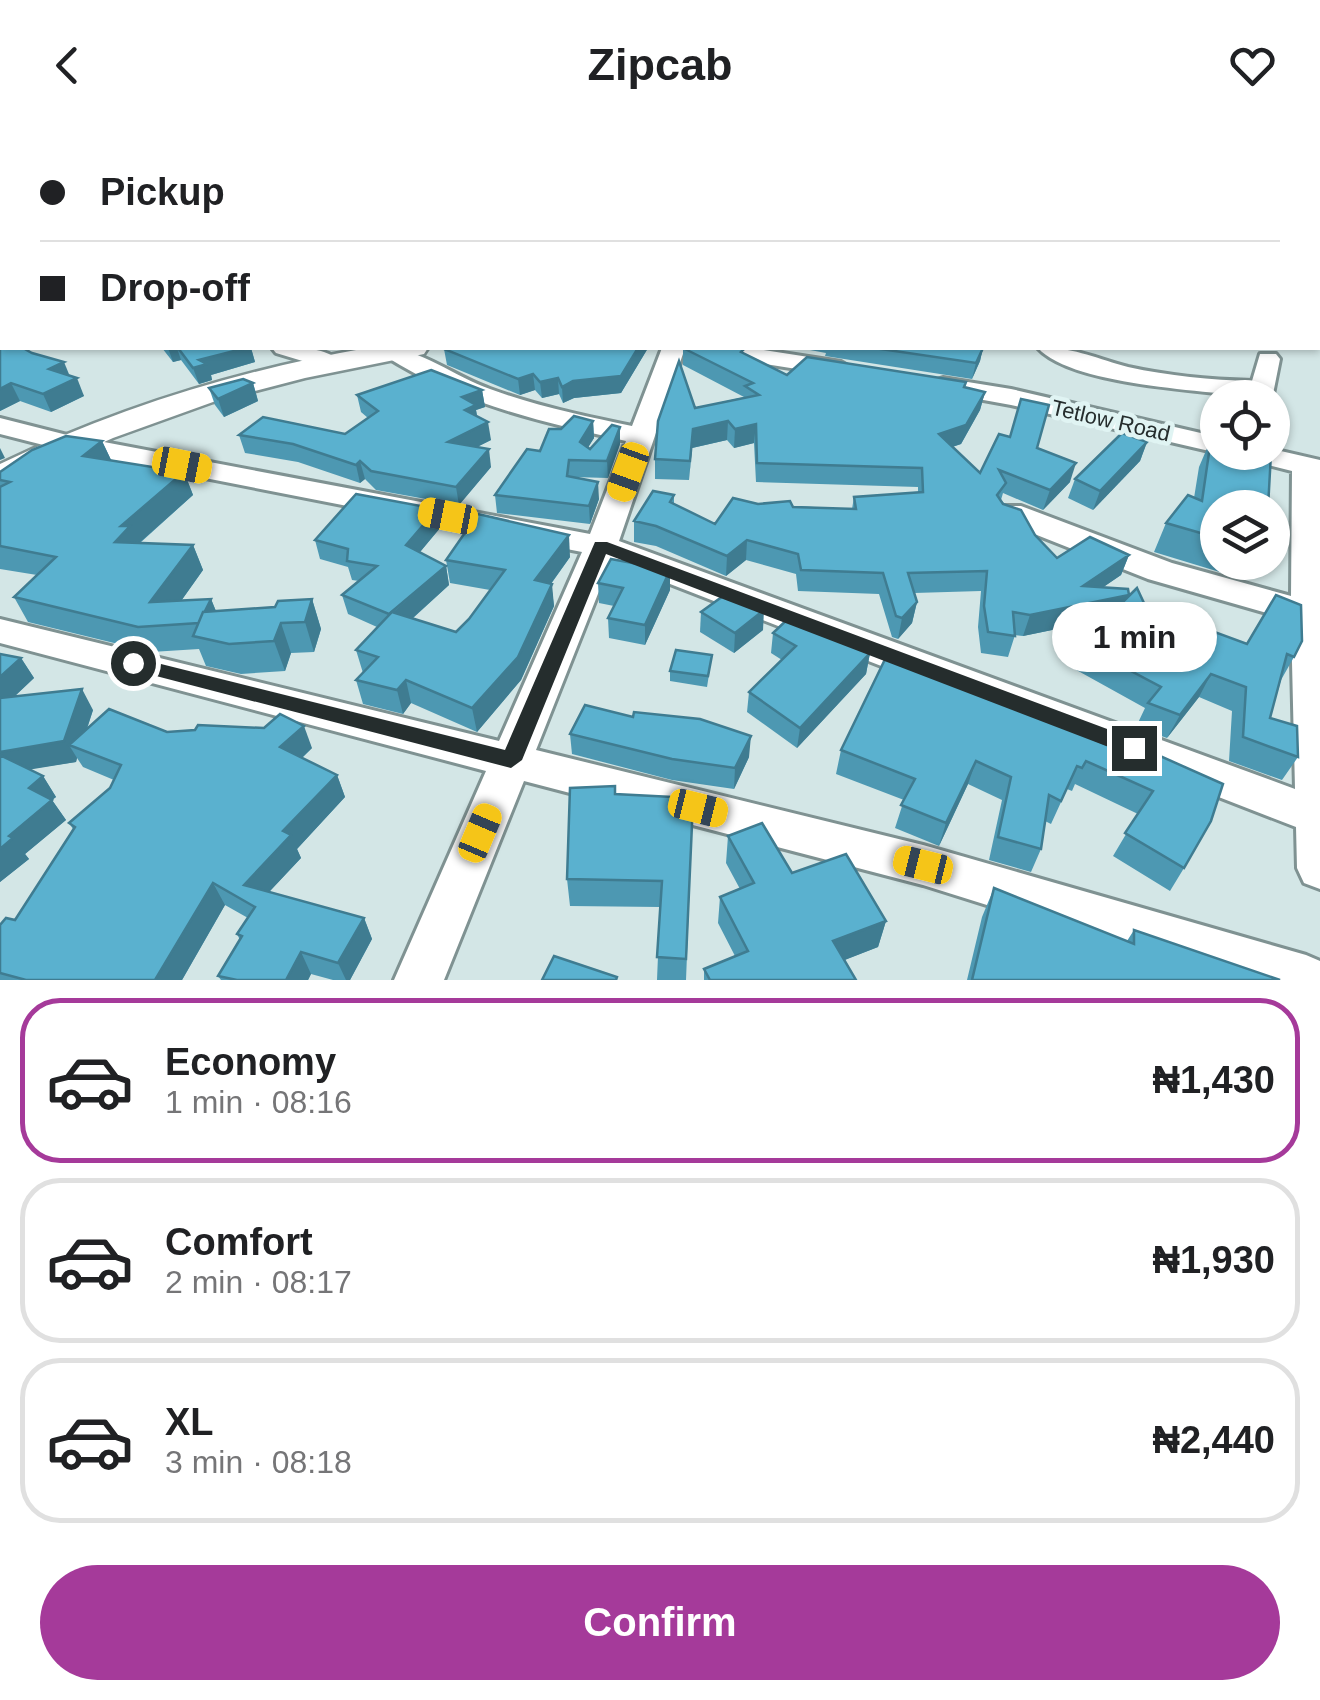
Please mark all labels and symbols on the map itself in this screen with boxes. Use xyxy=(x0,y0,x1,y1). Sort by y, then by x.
street label: Tetlow Road xyxy=(1049,395,1173,446)
car xyxy=(604,439,652,505)
car xyxy=(150,445,214,485)
car xyxy=(416,496,480,536)
callout: 1 min xyxy=(1052,603,1216,673)
route start xyxy=(111,641,156,686)
route end xyxy=(1112,726,1157,771)
car xyxy=(665,786,731,830)
car xyxy=(454,800,506,866)
car xyxy=(890,843,956,887)

